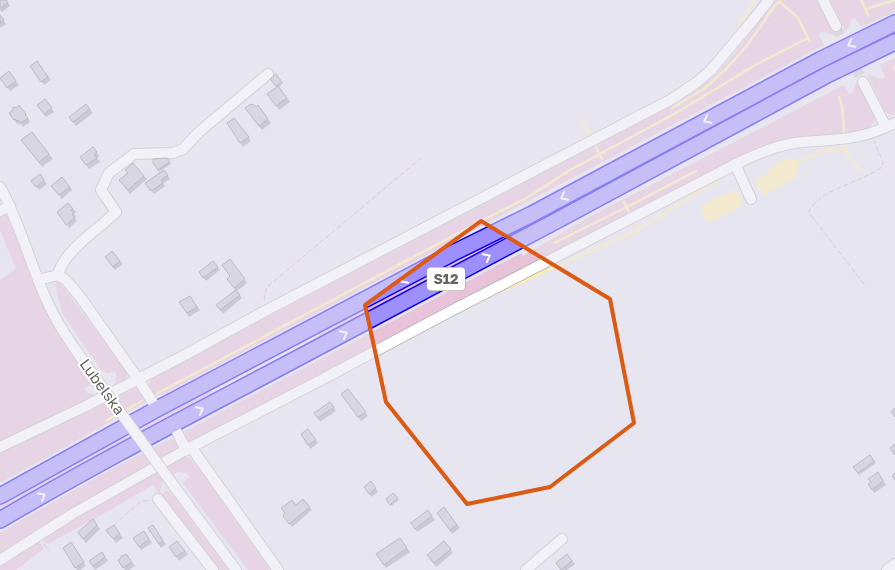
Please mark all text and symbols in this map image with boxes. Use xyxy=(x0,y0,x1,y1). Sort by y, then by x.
one-way arrow xyxy=(847,38,856,48)
one-way arrow xyxy=(704,114,713,124)
one-way arrow xyxy=(560,191,569,201)
one-way arrow xyxy=(482,253,491,263)
road number: S12 xyxy=(427,268,465,290)
one-way arrow xyxy=(400,273,409,283)
one-way arrow xyxy=(339,330,348,340)
street label: Lubelska xyxy=(76,355,129,418)
one-way arrow xyxy=(195,406,204,416)
one-way arrow xyxy=(37,492,46,502)

